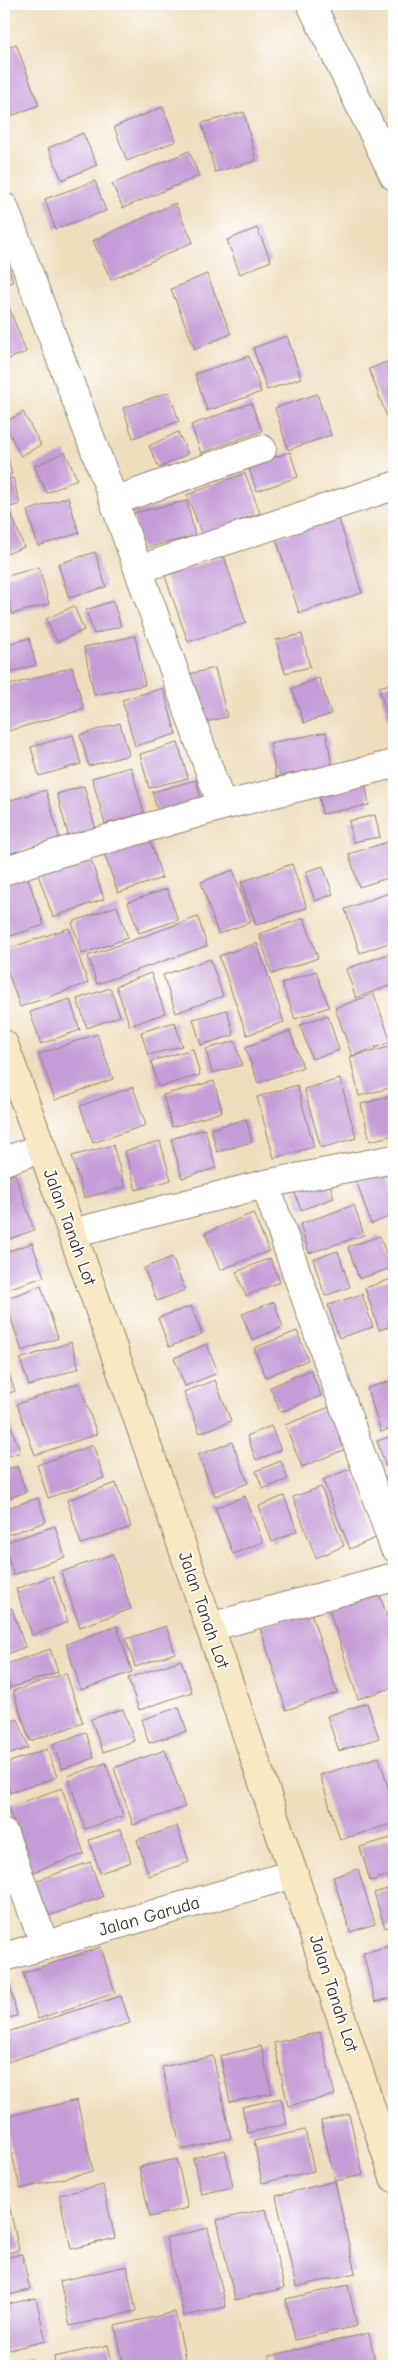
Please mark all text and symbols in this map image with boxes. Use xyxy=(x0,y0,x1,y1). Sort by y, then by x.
street label: Jalan Tanah Lot xyxy=(39,1166,101,1289)
street label: Jalan Tanah Lot xyxy=(174,1549,234,1672)
street label: Jalan Garuda xyxy=(96,1892,202,1941)
street label: Jalan Tanah Lot xyxy=(305,1932,363,2055)

